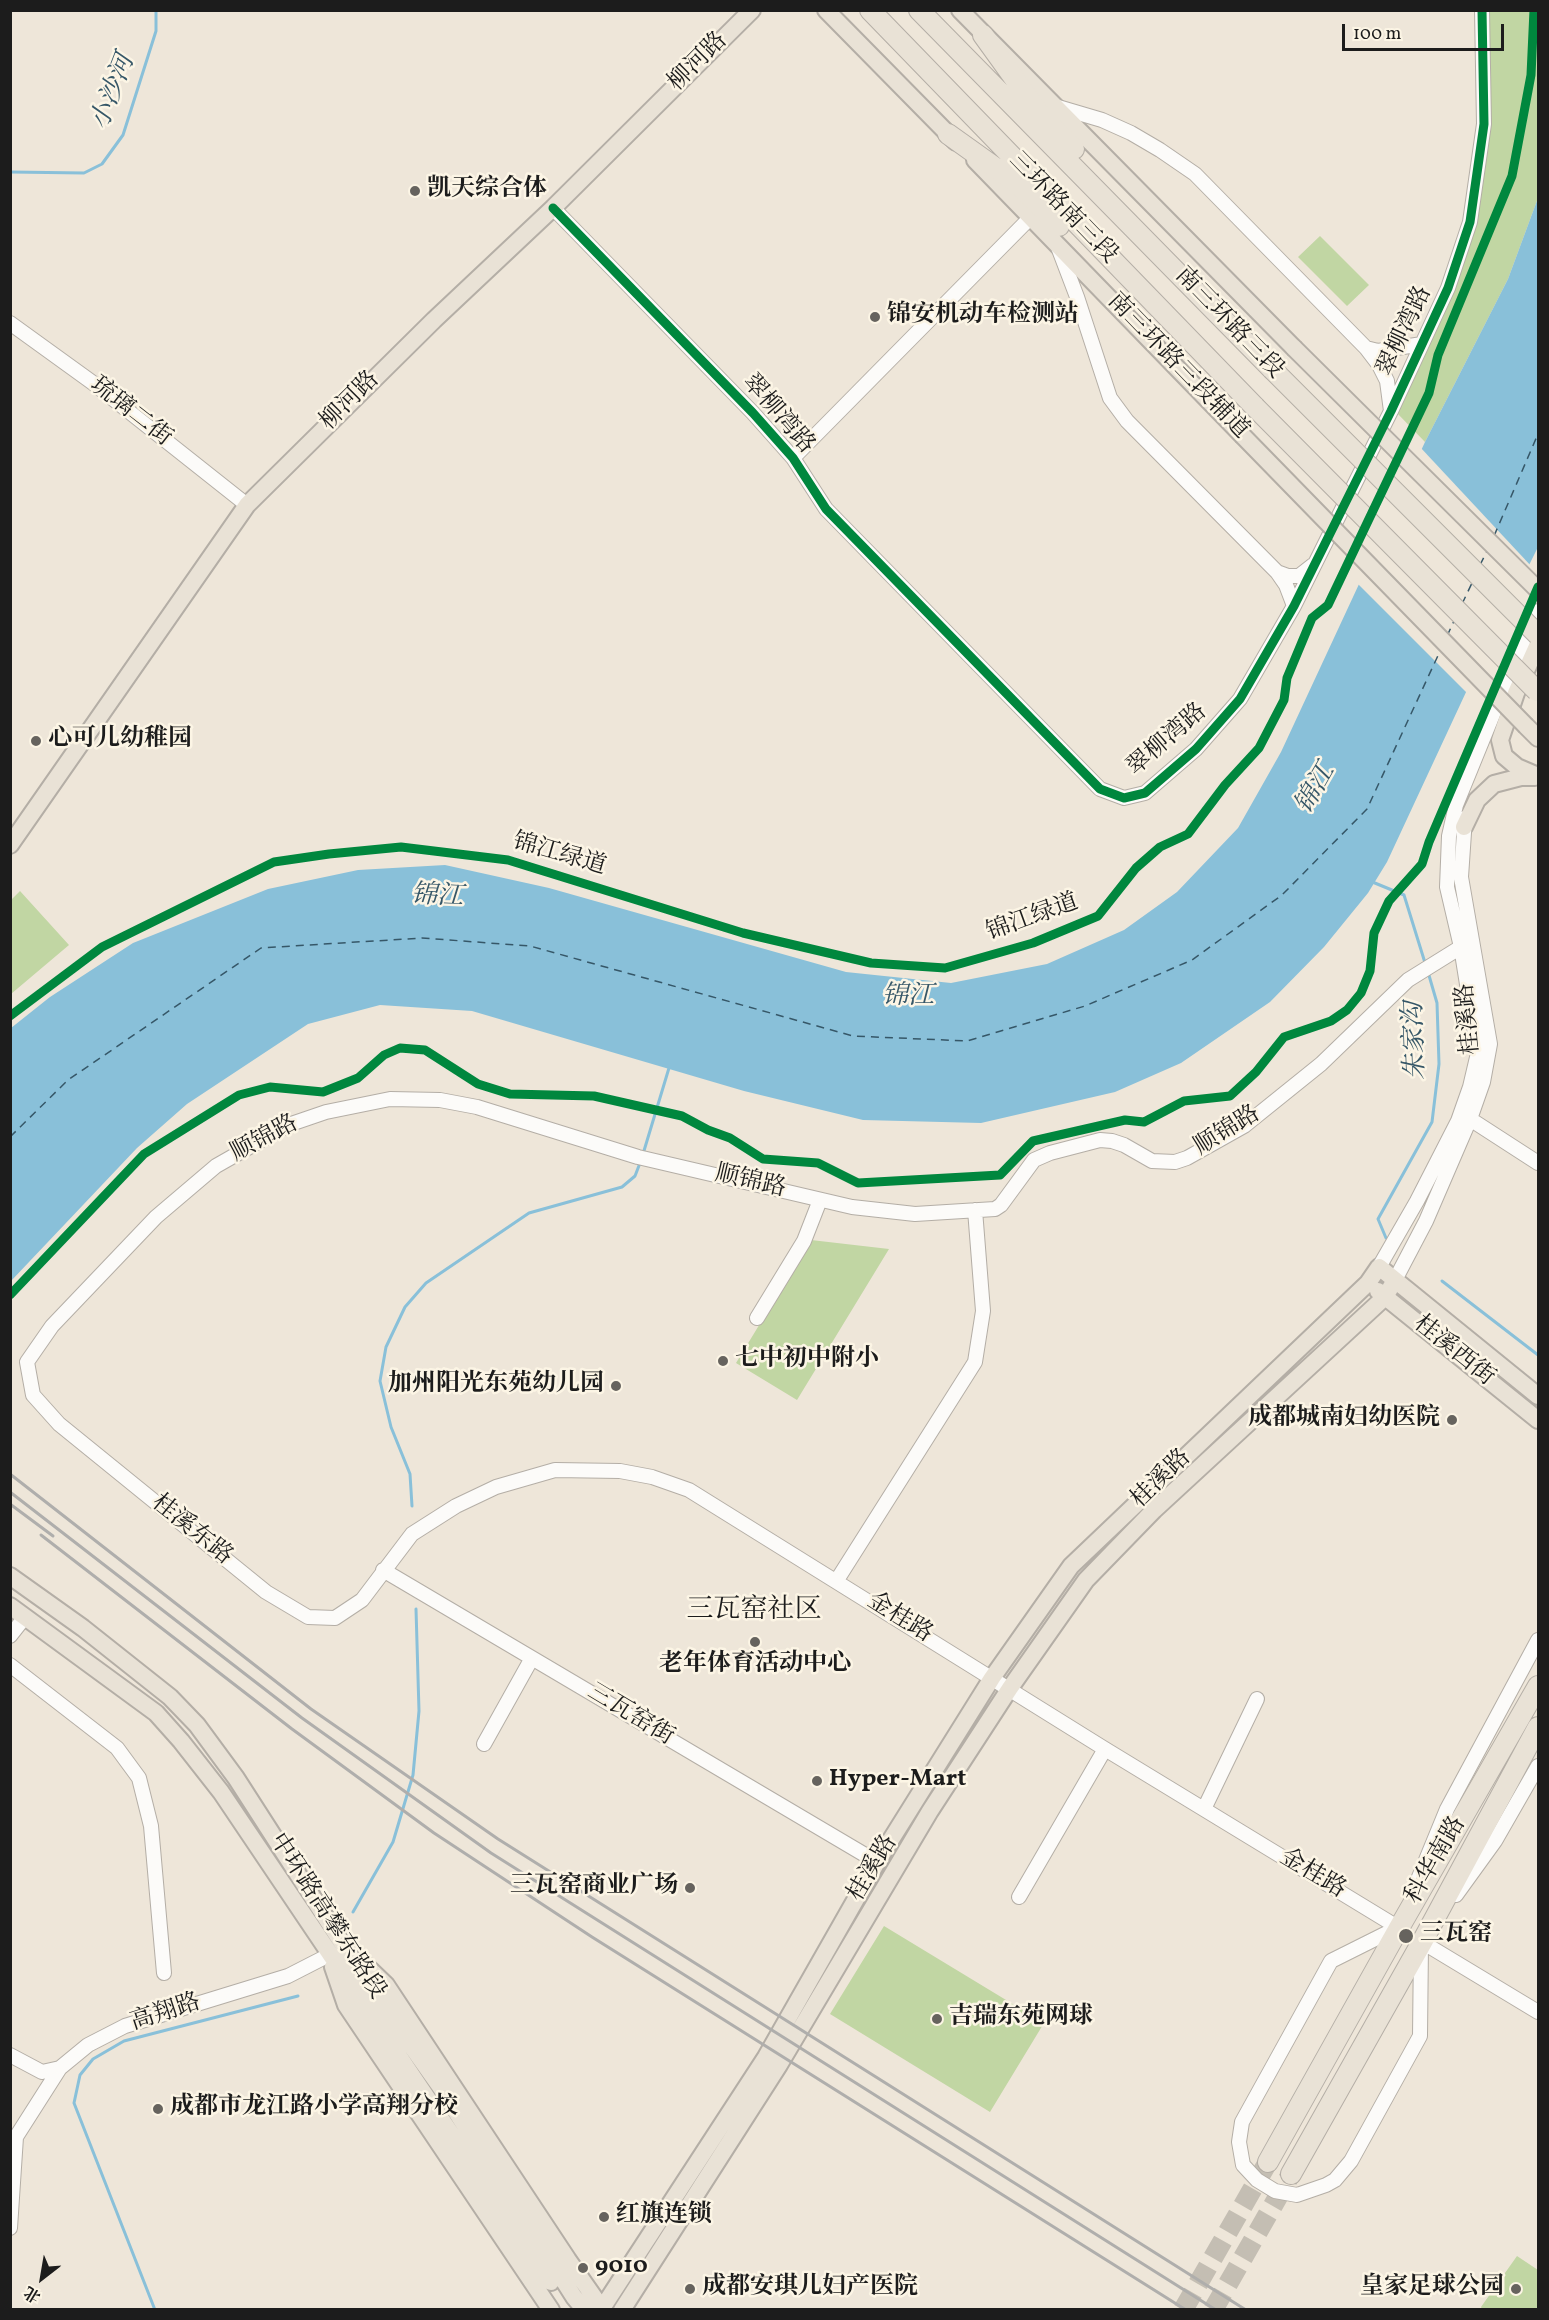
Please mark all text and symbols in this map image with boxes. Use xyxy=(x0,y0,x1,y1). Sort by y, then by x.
scale bar xyxy=(1345,12,1507,50)
text: 100 m xyxy=(1353,22,1402,47)
street label: 柳河路 xyxy=(663,27,735,99)
water label: 小沙河 xyxy=(86,51,144,135)
street label: 三环路南三段 xyxy=(1002,147,1122,271)
place label: 凯天综合体 xyxy=(427,177,547,205)
marker: 凯天综合体 xyxy=(408,184,422,198)
street label: 南三环路三段 xyxy=(1168,262,1288,386)
street label: 翠柳湾路 xyxy=(1373,282,1439,382)
street label: 南三环路三段辅道 xyxy=(1100,288,1254,446)
place label: 锦安机动车检测站 xyxy=(887,303,1079,331)
marker: 锦安机动车检测站 xyxy=(868,310,882,324)
street label: 柳河路 xyxy=(315,366,387,438)
street label: 翠柳湾路 xyxy=(735,369,819,461)
street label: 琉璃二街 xyxy=(83,372,177,454)
street label: 翠柳湾路 xyxy=(1122,699,1214,783)
place label: 心可儿幼稚园 xyxy=(48,727,192,755)
marker: 心可儿幼稚园 xyxy=(29,734,43,748)
water label: 锦江 xyxy=(1290,760,1344,820)
street label: 锦江绿道 xyxy=(509,829,609,883)
water label: 锦江 xyxy=(410,881,464,915)
street label: 锦江绿道 xyxy=(983,889,1083,949)
water label: 锦江 xyxy=(882,982,934,1014)
street label: 桂溪路 xyxy=(1453,982,1487,1056)
water label: 朱家沟 xyxy=(1400,1001,1434,1081)
street label: 顺锦路 xyxy=(1190,1101,1266,1163)
street label: 顺锦路 xyxy=(226,1110,304,1170)
street label: 顺锦路 xyxy=(712,1161,788,1205)
street label: 桂溪西街 xyxy=(1407,1311,1499,1393)
place label: 七中初中附小 xyxy=(735,1347,879,1375)
marker: 七中初中附小 xyxy=(716,1354,730,1368)
place label: 加州阳光东苑幼儿园 xyxy=(388,1372,604,1400)
marker: 加州阳光东苑幼儿园 xyxy=(609,1379,623,1393)
place label: 成都城南妇幼医院 xyxy=(1248,1406,1440,1434)
marker: 成都城南妇幼医院 xyxy=(1445,1413,1459,1427)
street label: 桂溪路 xyxy=(1126,1445,1198,1515)
street label: 桂溪东路 xyxy=(145,1490,237,1572)
street label: 金桂路 xyxy=(861,1588,937,1650)
district label: 三瓦窑社区 xyxy=(687,1596,821,1628)
marker: 老年体育活动中心 xyxy=(748,1635,762,1649)
place label: 老年体育活动中心 xyxy=(659,1652,851,1680)
street label: 三瓦窑街 xyxy=(581,1679,679,1753)
place label: Hyper-Mart xyxy=(829,1767,966,1795)
marker: Hyper-Mart xyxy=(810,1774,824,1788)
street label: 科华南路 xyxy=(1401,1812,1473,1910)
street label: 中环路高攀东路段 xyxy=(262,1829,390,2005)
street label: 桂溪路 xyxy=(843,1831,905,1907)
street label: 金桂路 xyxy=(1274,1844,1350,1906)
place label: 三瓦窑商业广场 xyxy=(510,1874,678,1902)
marker: 三瓦窑商业广场 xyxy=(683,1881,697,1895)
place label: 三瓦窑 xyxy=(1420,1922,1492,1950)
marker: 三瓦窑 xyxy=(1397,1927,1415,1945)
street label: 高翔路 xyxy=(127,1989,205,2039)
place label: 吉瑞东苑网球 xyxy=(949,2005,1093,2033)
marker: 吉瑞东苑网球 xyxy=(930,2012,944,2026)
place label: 成都市龙江路小学高翔分校 xyxy=(170,2095,458,2123)
marker: 成都市龙江路小学高翔分校 xyxy=(151,2102,165,2116)
place label: 红旗连锁 xyxy=(616,2203,712,2231)
marker: 红旗连锁 xyxy=(597,2210,611,2224)
north arrow xyxy=(12,2248,72,2308)
place label: 9010 xyxy=(595,2254,648,2282)
marker: 9010 xyxy=(576,2261,590,2275)
place label: 成都安琪儿妇产医院 xyxy=(702,2275,918,2303)
place label: 皇家足球公园 xyxy=(1360,2275,1504,2303)
text: 北 xyxy=(20,2280,45,2307)
marker: 成都安琪儿妇产医院 xyxy=(683,2282,697,2296)
marker: 皇家足球公园 xyxy=(1509,2282,1523,2296)

